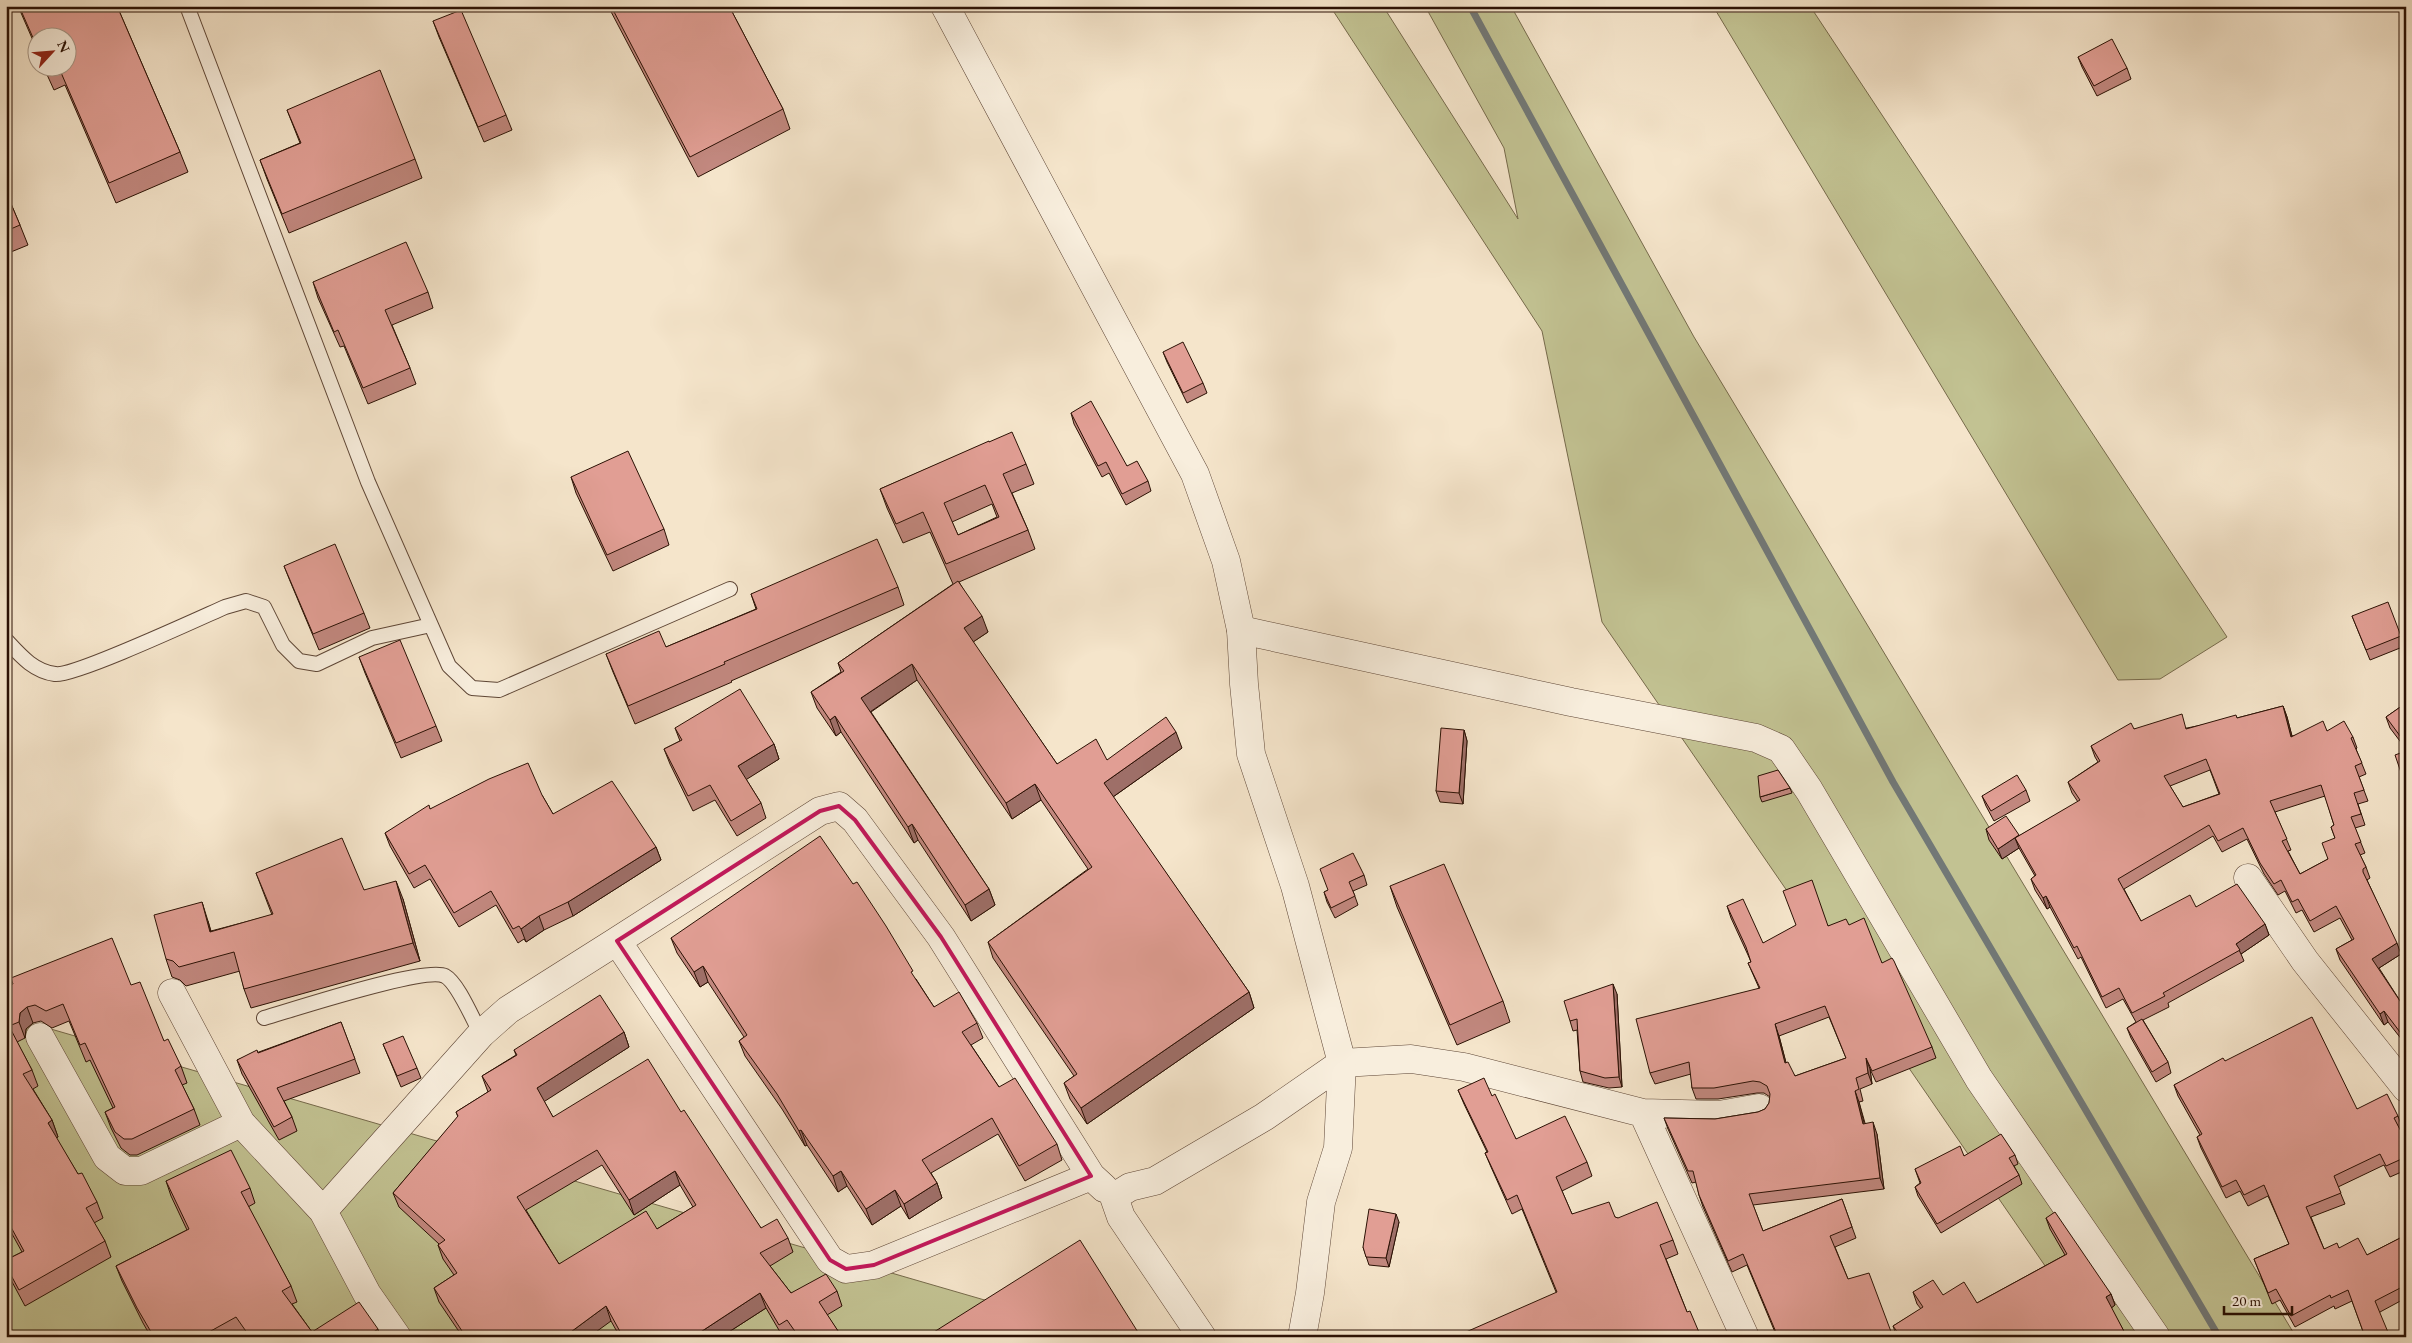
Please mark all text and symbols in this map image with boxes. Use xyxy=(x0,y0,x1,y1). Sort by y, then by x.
north arrow xyxy=(28,28,78,78)
text: N xyxy=(53,37,75,56)
scale bar xyxy=(2224,1283,2292,1315)
text: 20 m xyxy=(2232,1291,2261,1310)

